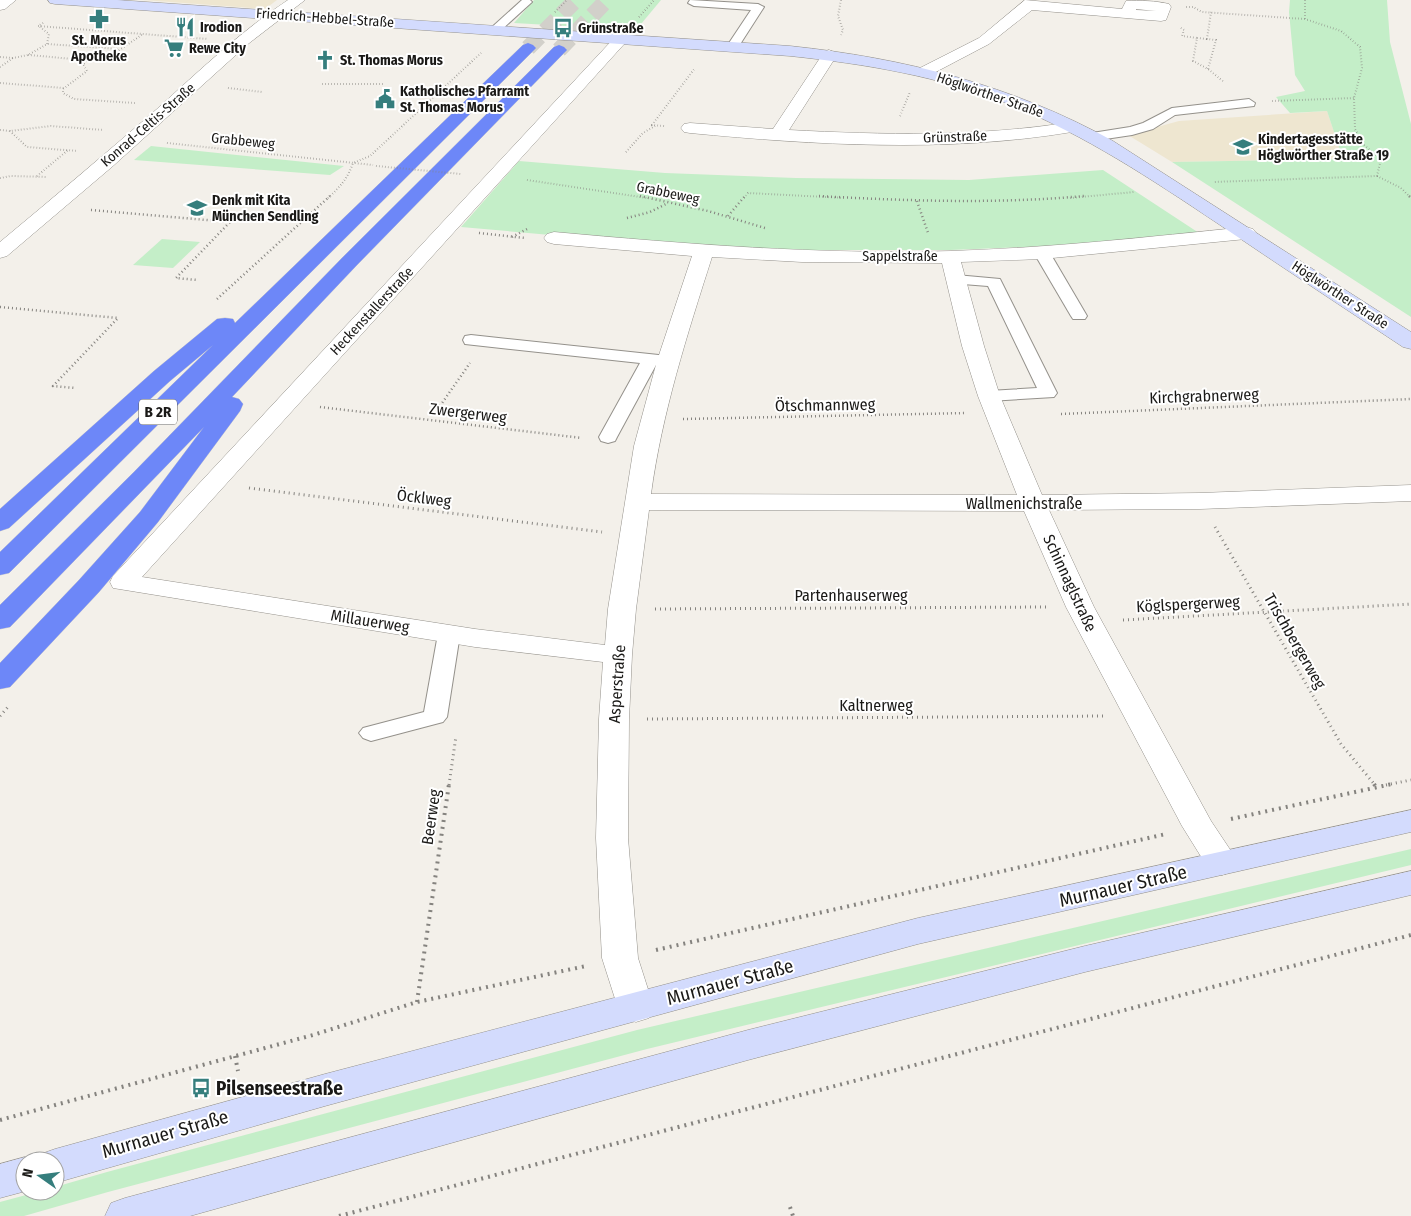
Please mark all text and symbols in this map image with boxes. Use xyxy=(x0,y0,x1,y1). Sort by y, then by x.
street label: Friedrich-Hebbel-Straße xyxy=(256,5,395,31)
pharmacy icon: St. Morus Apotheke xyxy=(88,8,110,30)
restaurant icon: Irodion xyxy=(174,16,196,38)
bus stop icon: Grünstraße xyxy=(552,17,574,39)
place label: Irodion xyxy=(200,19,242,36)
place label: Grünstraße xyxy=(578,20,644,37)
place label: St. Morus Apotheke xyxy=(70,32,127,65)
supermarket icon: Rewe City xyxy=(163,37,185,59)
place label: Rewe City xyxy=(189,40,246,57)
church icon: St. Thomas Morus xyxy=(314,49,336,71)
place label: St. Thomas Morus xyxy=(340,52,443,69)
street label: Höglwörther Straße xyxy=(934,69,1046,121)
street label: Konrad-Celtis-Straße xyxy=(97,79,199,171)
place label: Katholisches Pfarramt St. Thomas Morus xyxy=(400,83,530,116)
public building icon: Katholisches Pfarramt St. Thomas Morus xyxy=(374,88,396,110)
street label: Grünstraße xyxy=(923,127,987,147)
street label: Grabbeweg xyxy=(210,129,276,153)
place label: Kindertagesstätte Höglwörther Straße 19 xyxy=(1258,131,1389,164)
school or university icon: Kindertagesstätte Höglwörther Straße 19 xyxy=(1232,136,1254,158)
street label: Grabbeweg xyxy=(635,178,701,208)
place label: Denk mit Kita München Sendling xyxy=(212,192,319,225)
school or university icon: Denk mit Kita München Sendling xyxy=(186,197,208,219)
street label: Sappelstraße xyxy=(862,248,938,265)
street label: Höglwörther Straße xyxy=(1288,257,1392,333)
street label: Heckenstallerstraße xyxy=(327,263,417,359)
street label: Kirchgrabnerweg xyxy=(1149,385,1260,407)
street label: Ötschmannweg xyxy=(775,395,876,415)
street label: Zwergerweg xyxy=(428,399,508,427)
road number: B 2R xyxy=(139,400,177,424)
street label: Öcklweg xyxy=(396,485,453,511)
street label: Wallmenichstraße xyxy=(965,494,1083,513)
street label: Schinnaglstraße xyxy=(1039,531,1101,635)
street label: Partenhauserweg xyxy=(794,586,908,605)
street label: Trischbergerweg xyxy=(1260,590,1330,693)
street label: Köglspergerweg xyxy=(1136,592,1241,616)
street label: Millauerweg xyxy=(329,605,411,637)
street label: Asperstraße xyxy=(605,644,629,724)
street label: Kaltnerweg xyxy=(839,696,913,715)
street label: Beerweg xyxy=(418,787,444,846)
street label: Murnauer Straße xyxy=(1057,860,1189,912)
street label: Murnauer Straße xyxy=(664,954,796,1010)
bus stop icon: Pilsenseestraße xyxy=(190,1077,212,1099)
place label: Pilsenseestraße xyxy=(216,1077,343,1100)
street label: Murnauer Straße xyxy=(99,1105,231,1163)
north arrow xyxy=(15,1151,65,1201)
text: N xyxy=(19,1167,37,1179)

